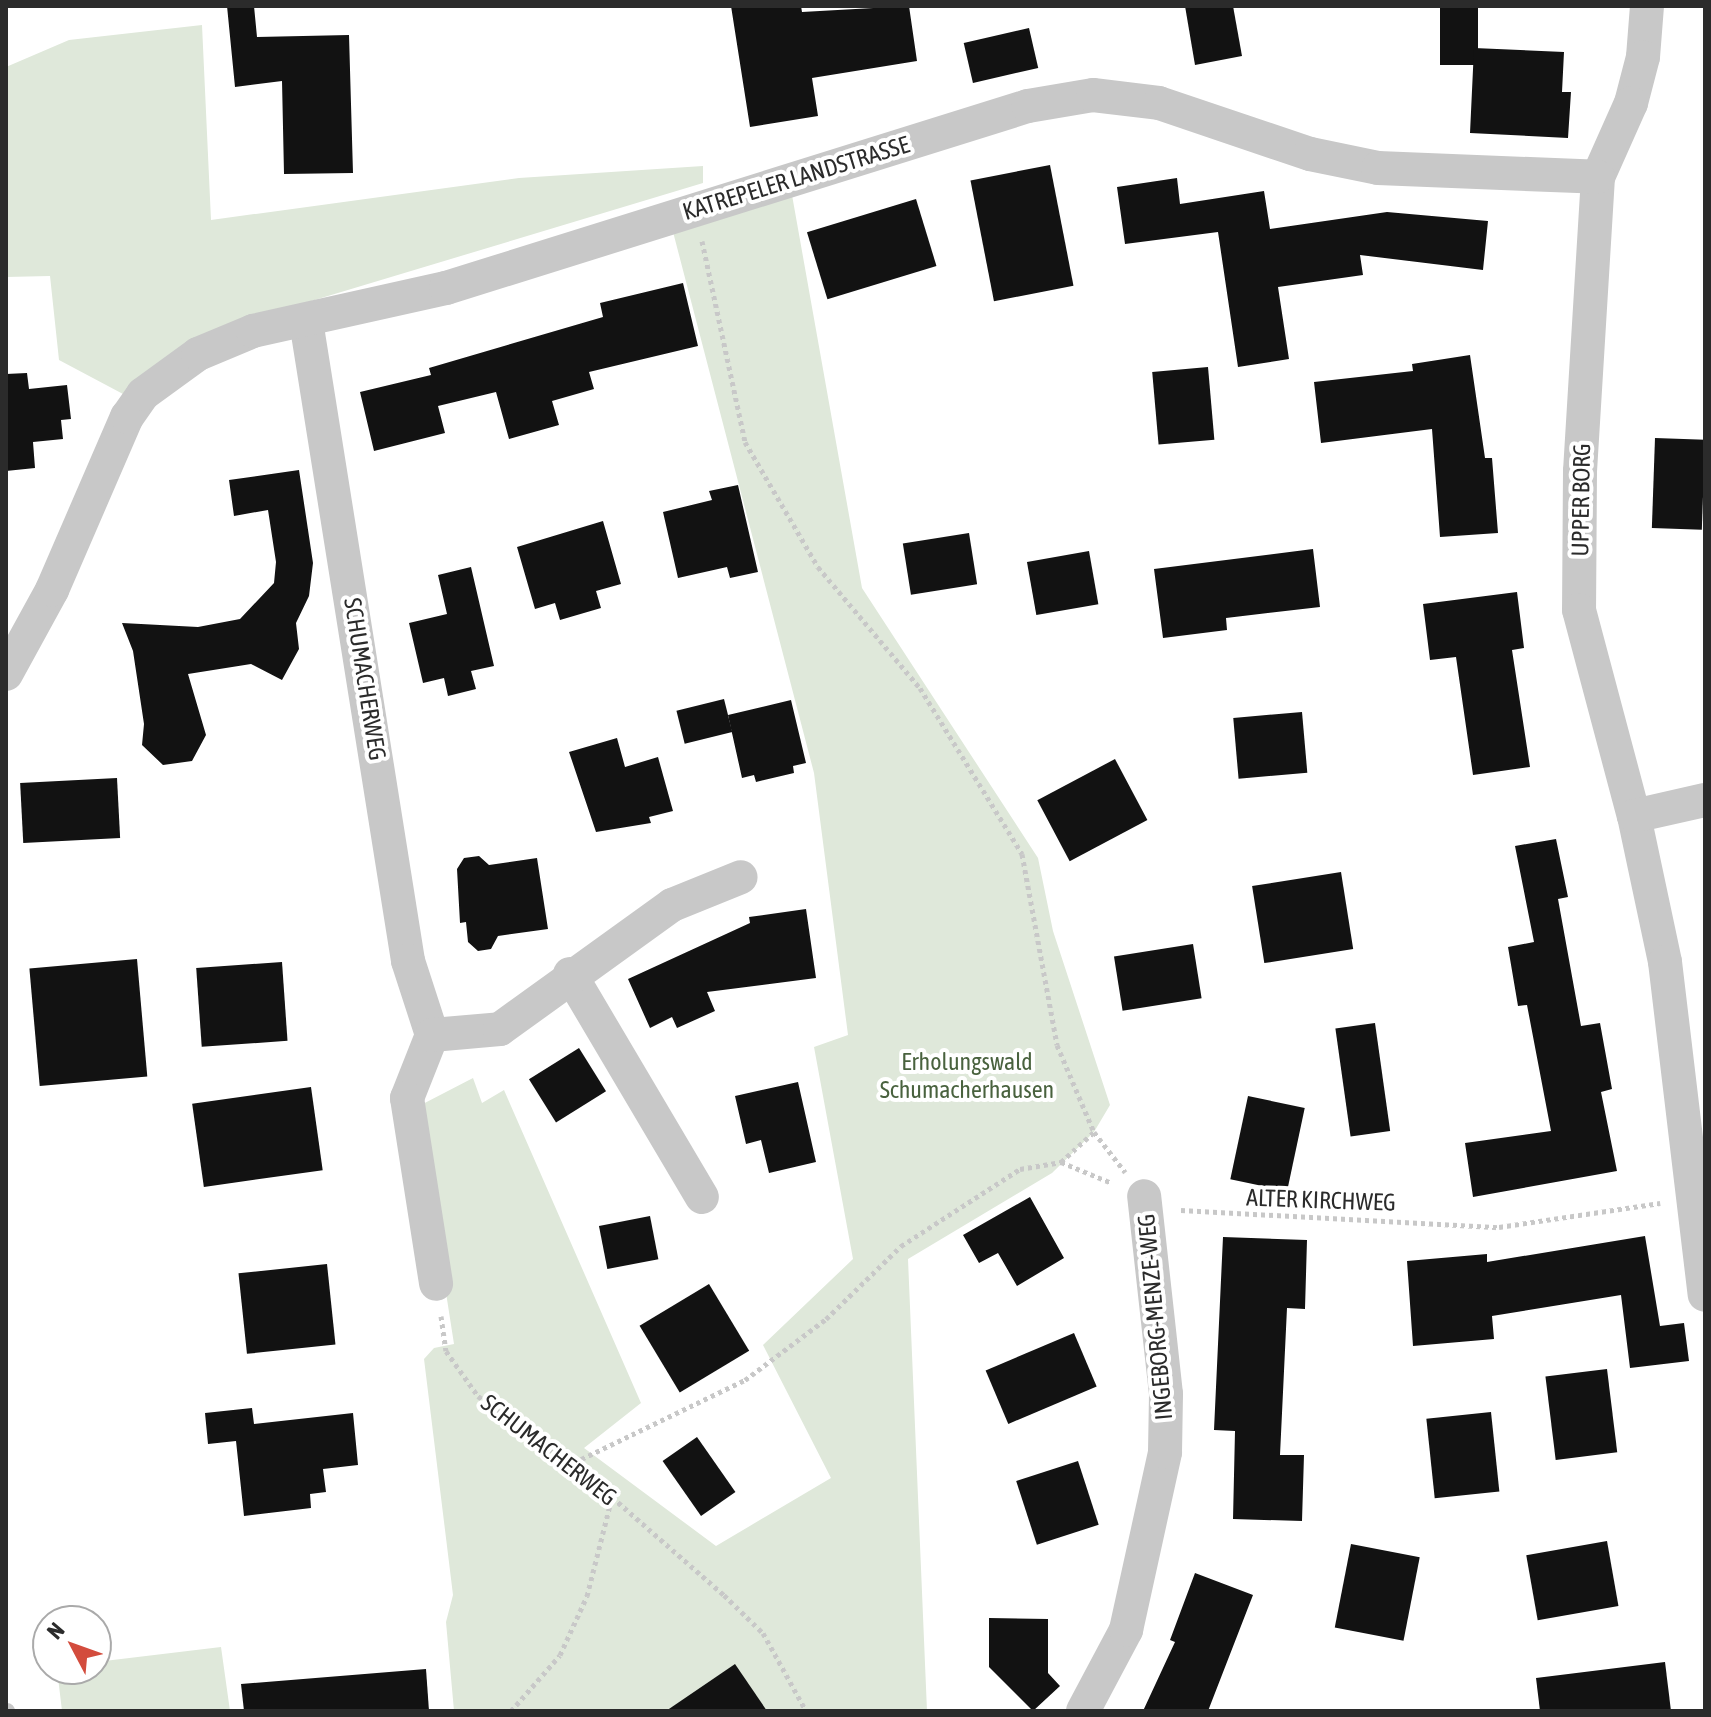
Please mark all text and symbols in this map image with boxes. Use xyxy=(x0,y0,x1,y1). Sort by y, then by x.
street label: KATREPELER LANDSTRASSE xyxy=(679,130,913,226)
street label: UPPER BORG xyxy=(1566,443,1596,557)
street label: SCHUMACHERWEG xyxy=(338,596,392,762)
park label: Erholungswald Schumacherhausen xyxy=(880,1048,1054,1104)
street label: ALTER KIRCHWEG xyxy=(1246,1183,1396,1217)
street label: INGEBORG-MENZE-WEG xyxy=(1132,1213,1178,1421)
street label: SCHUMACHERWEG xyxy=(476,1388,622,1512)
north arrow xyxy=(32,1605,112,1685)
text: N xyxy=(41,1617,69,1644)

